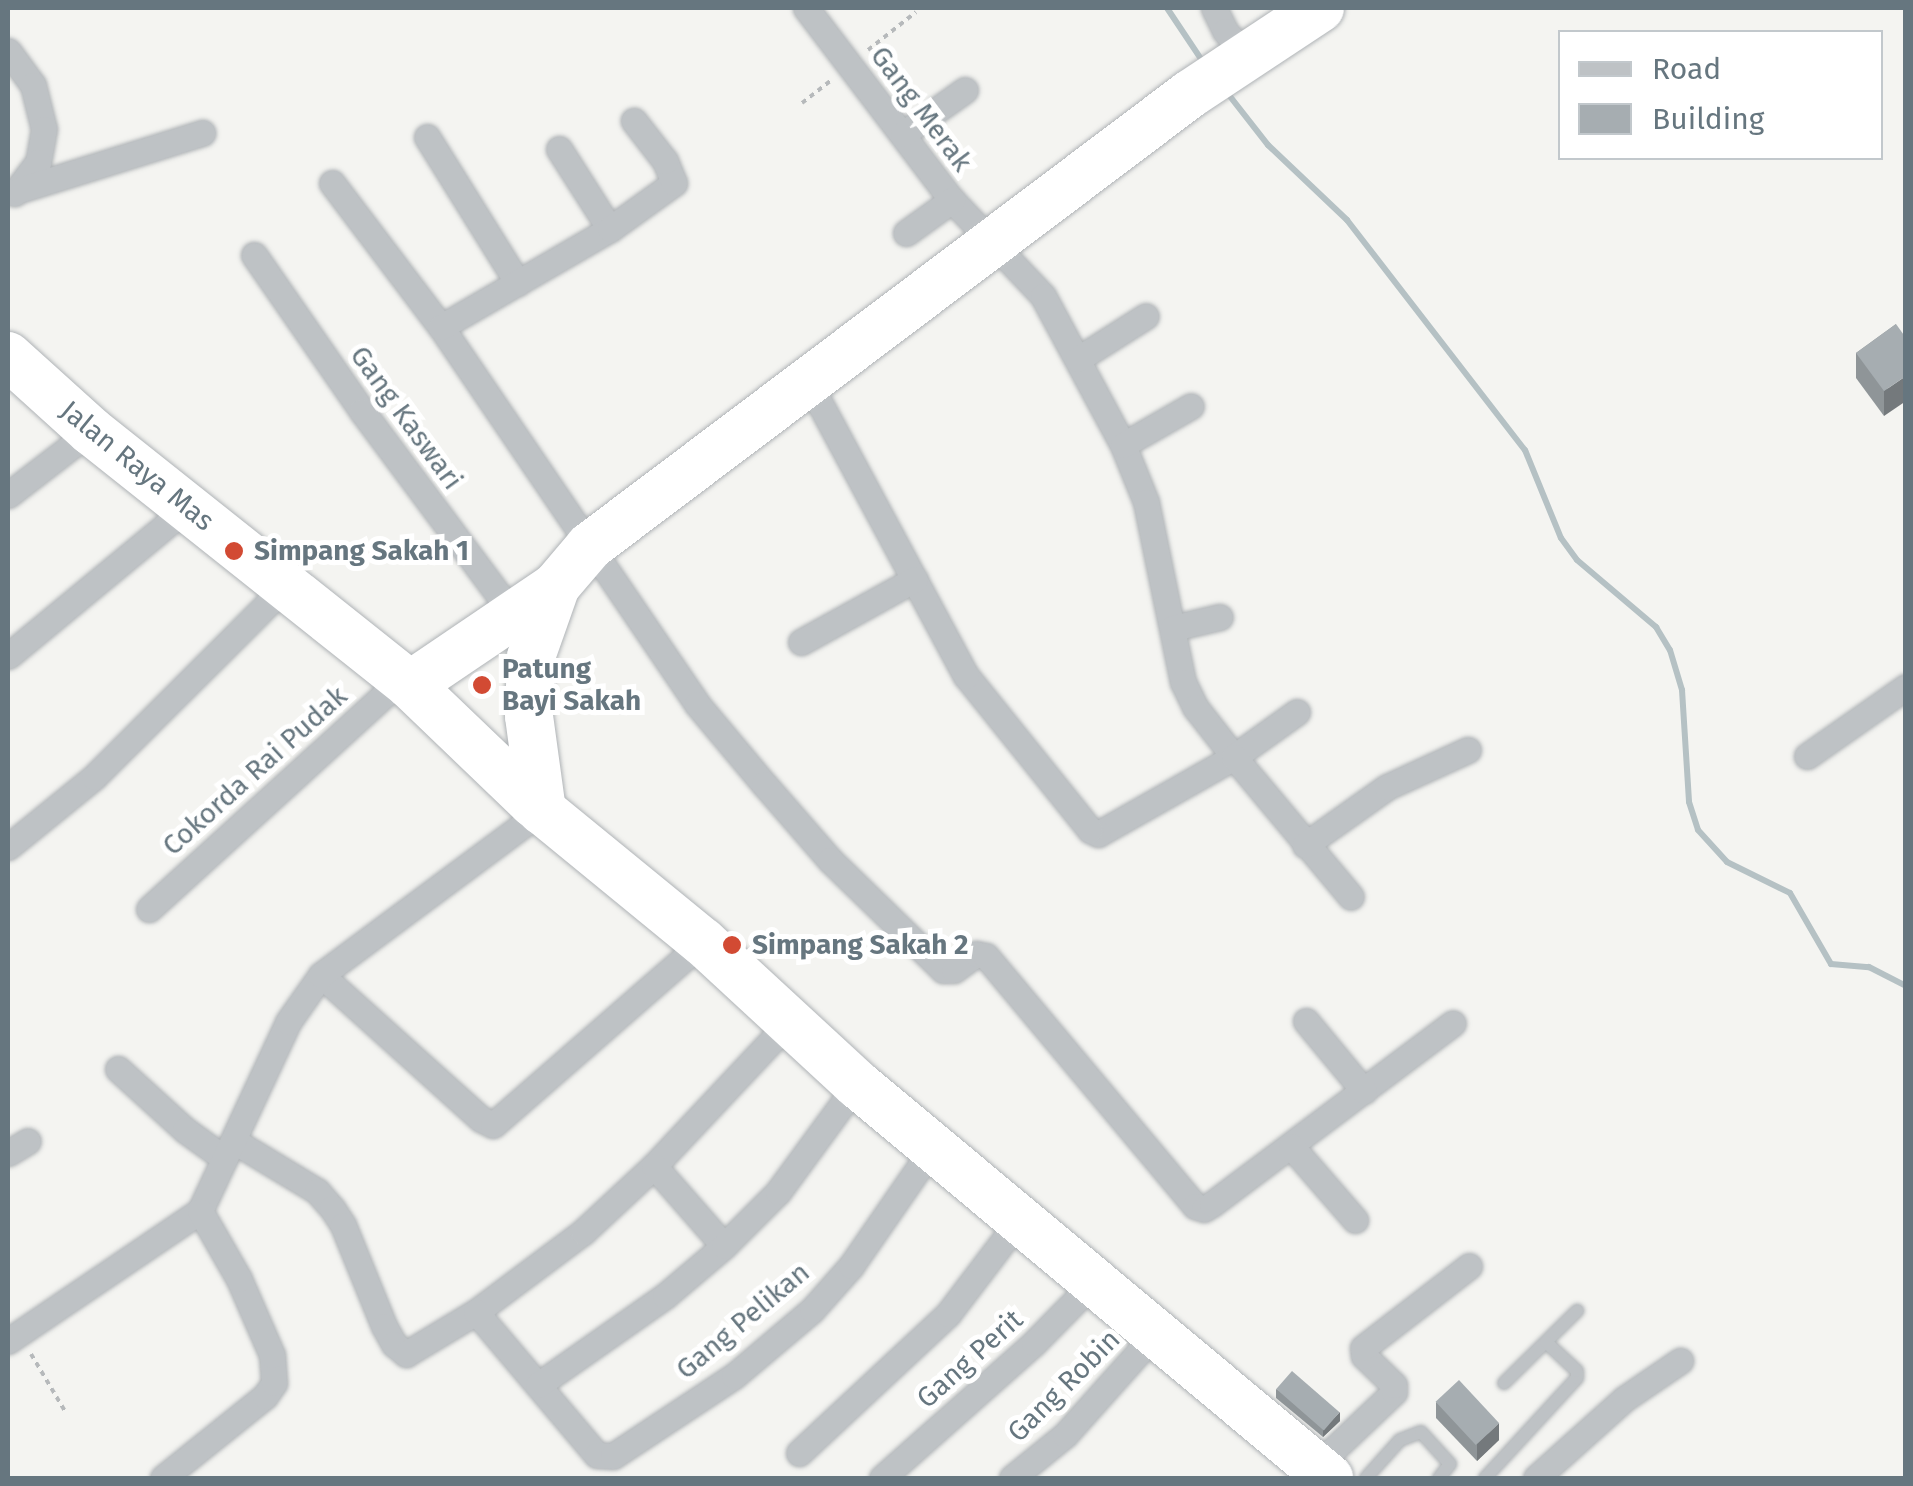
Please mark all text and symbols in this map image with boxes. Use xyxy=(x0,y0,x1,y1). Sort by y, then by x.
legend xyxy=(1558,30,1883,160)
street label: Gang Merak xyxy=(863,40,979,178)
text: Road xyxy=(1652,51,1721,87)
text: Building xyxy=(1652,101,1764,137)
street label: Gang Kaswari xyxy=(343,340,469,496)
street label: Jalan Raya Mas xyxy=(53,394,221,538)
place label: Simpang Sakah 1 xyxy=(254,534,469,568)
marker: Simpang Sakah 1 xyxy=(223,540,245,562)
place label: Patung Bayi Sakah xyxy=(502,652,641,718)
marker: Patung Bayi Sakah xyxy=(471,674,493,696)
street label: Cokorda Rai Pudak xyxy=(156,679,354,863)
place label: Simpang Sakah 2 xyxy=(752,928,969,962)
marker: Simpang Sakah 2 xyxy=(721,934,743,956)
street label: Gang Pelikan xyxy=(670,1256,816,1386)
street label: Gang Perit xyxy=(910,1303,1030,1415)
street label: Gang Robin xyxy=(1001,1323,1127,1449)

